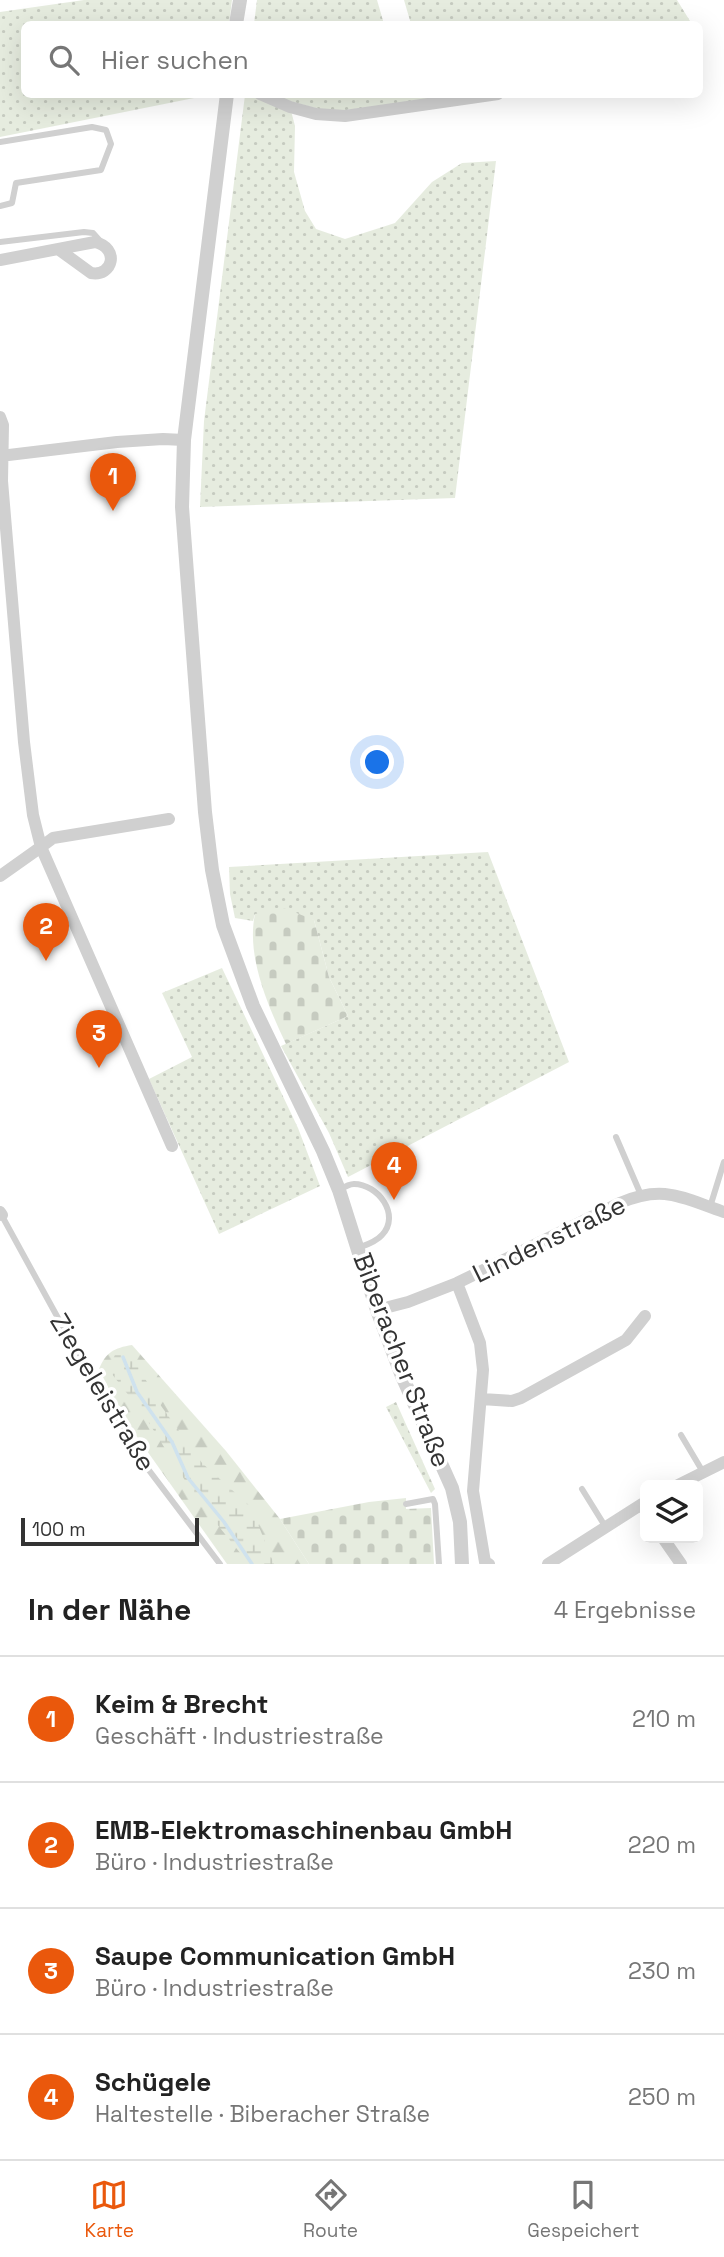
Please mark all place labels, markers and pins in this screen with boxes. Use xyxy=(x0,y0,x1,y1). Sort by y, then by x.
pin: 1 xyxy=(90,453,136,511)
pin: 2 xyxy=(23,903,69,961)
pin: 3 xyxy=(76,1010,122,1068)
pin: 4 xyxy=(371,1142,417,1200)

